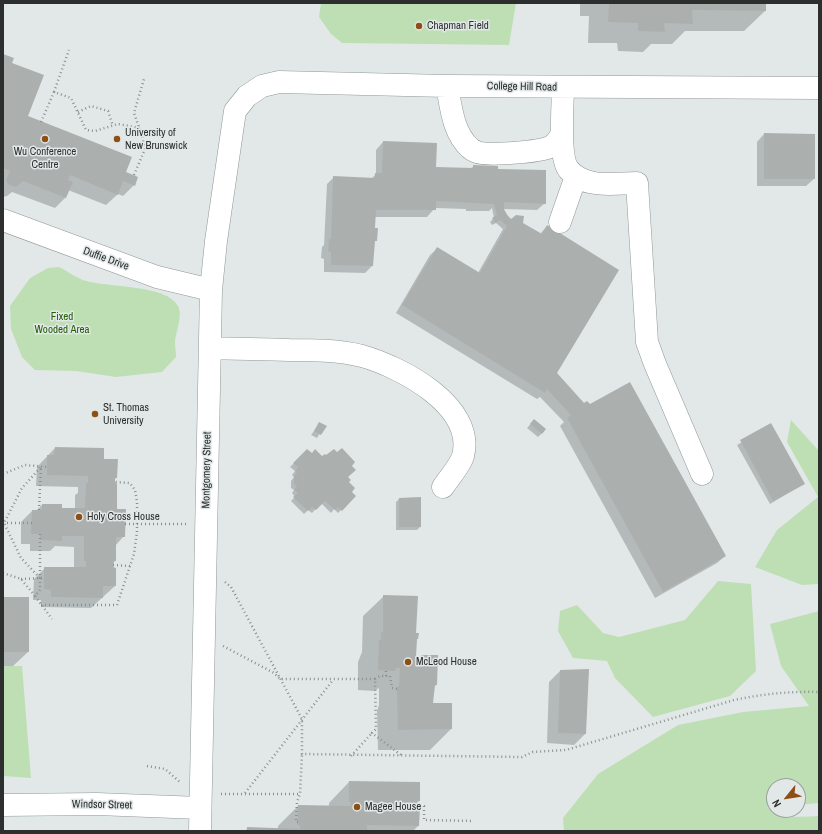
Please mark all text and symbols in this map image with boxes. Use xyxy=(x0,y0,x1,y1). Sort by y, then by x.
place label: Chapman Field xyxy=(427,19,489,33)
marker: Chapman Field xyxy=(414,21,424,31)
street label: College Hill Road xyxy=(487,80,557,94)
place label: University of New Brunswick xyxy=(125,126,187,152)
marker: Wu Conference Centre xyxy=(40,134,50,144)
marker: University of New Brunswick xyxy=(112,134,122,144)
place label: Wu Conference Centre xyxy=(14,145,76,171)
street label: Duffie Drive xyxy=(81,245,131,273)
park label: Fixed Wooded Area xyxy=(35,310,89,336)
place label: St. Thomas University xyxy=(103,401,149,427)
marker: St. Thomas University xyxy=(90,409,100,419)
street label: Montgomery Street xyxy=(200,432,214,508)
place label: Holy Cross House xyxy=(87,510,160,524)
marker: Holy Cross House xyxy=(74,512,84,522)
place label: McLeod House xyxy=(416,655,477,669)
marker: McLeod House xyxy=(403,657,413,667)
north arrow xyxy=(766,778,806,818)
text: N xyxy=(769,797,784,810)
street label: Windsor Street xyxy=(72,798,132,812)
place label: Magee House xyxy=(365,800,421,814)
marker: Magee House xyxy=(352,802,362,812)

